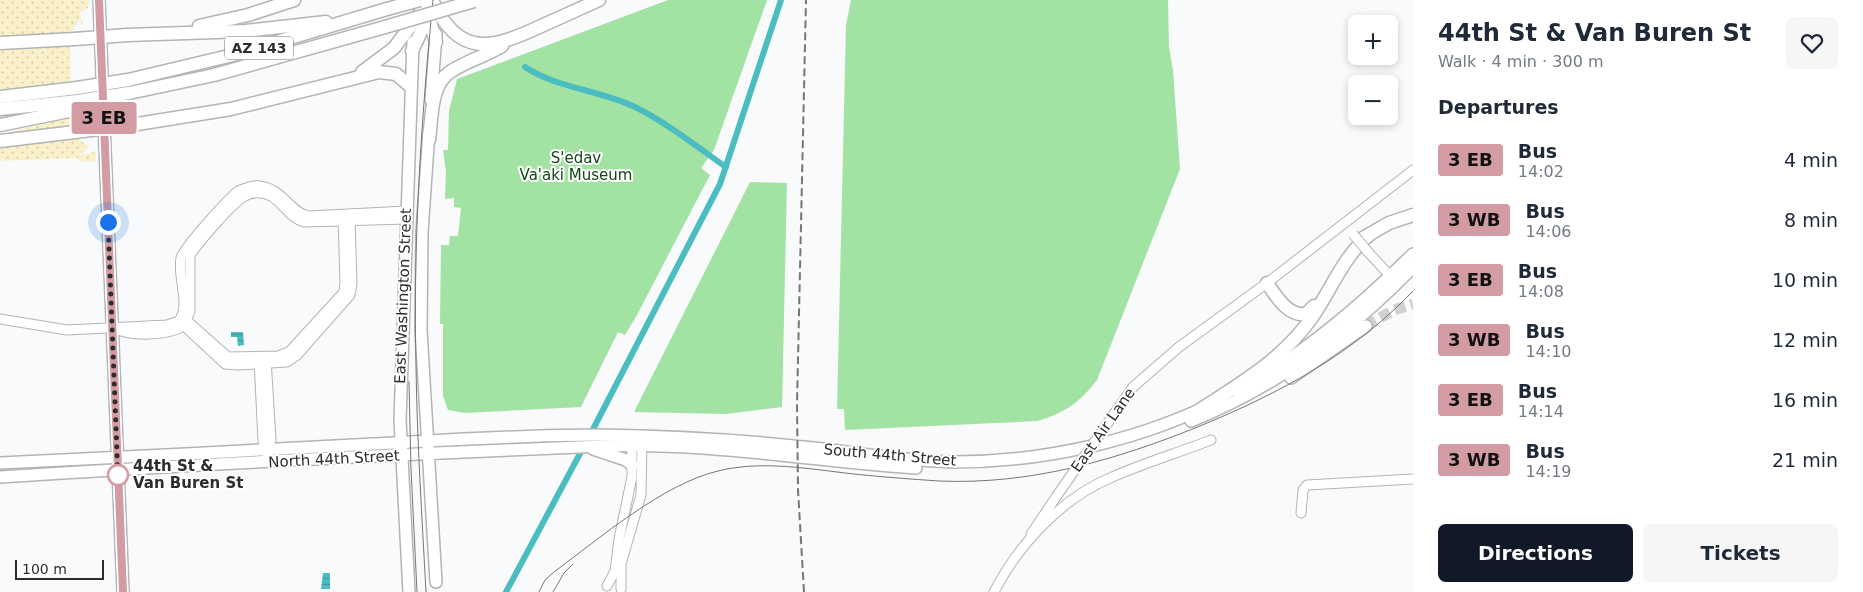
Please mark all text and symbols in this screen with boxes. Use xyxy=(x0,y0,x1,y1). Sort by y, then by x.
map controls xyxy=(1348,15,1398,125)
button: + xyxy=(1348,15,1398,65)
button: heart xyxy=(1786,17,1838,69)
text: 44th St & Van Buren St xyxy=(1438,19,1751,47)
road number: AZ 143 xyxy=(225,36,293,59)
text: Walk · 4 min · 300 m xyxy=(1438,52,1603,71)
button: − xyxy=(1348,75,1398,125)
text: Departures xyxy=(1438,96,1559,118)
line badge: 3 EB xyxy=(69,102,139,134)
text: 3 EB xyxy=(82,107,126,128)
text: Bus xyxy=(1518,140,1557,162)
park label: S'edav Va'aki Museum xyxy=(520,149,632,184)
text: 3 EB xyxy=(1448,149,1493,170)
text: 4 min xyxy=(1784,149,1838,171)
text: 14:02 xyxy=(1518,162,1564,181)
text: Bus xyxy=(1525,200,1565,222)
street label: East Washington Street xyxy=(391,208,415,384)
text: 3 WB xyxy=(1448,209,1500,230)
text: 8 min xyxy=(1784,209,1838,231)
your location xyxy=(96,210,121,235)
text: 14:06 xyxy=(1525,222,1571,241)
text: Bus xyxy=(1518,260,1557,282)
text: 3 EB xyxy=(1448,269,1493,290)
text: 10 min xyxy=(1772,269,1838,291)
text: 14:08 xyxy=(1518,282,1564,301)
text: Bus xyxy=(1525,320,1565,342)
text: 3 WB xyxy=(1448,329,1500,350)
text: 12 min xyxy=(1772,329,1838,351)
text: 14:10 xyxy=(1525,342,1571,361)
text: Bus xyxy=(1518,380,1557,402)
street label: East Air Lane xyxy=(1067,384,1139,476)
text: 3 EB xyxy=(1448,389,1493,410)
text: 16 min xyxy=(1772,389,1838,411)
text: 14:14 xyxy=(1518,402,1564,421)
street label: South 44th Street xyxy=(823,440,957,470)
text: Bus xyxy=(1525,440,1565,462)
street label: North 44th Street xyxy=(268,447,400,471)
text: 3 WB xyxy=(1448,449,1500,470)
text: 21 min xyxy=(1772,449,1838,471)
place label: 44th St & Van Buren St xyxy=(133,457,243,492)
text: 14:19 xyxy=(1525,462,1571,481)
marker: 44th St & Van Buren St xyxy=(107,464,129,486)
button: Directions xyxy=(1438,524,1633,582)
button: Tickets xyxy=(1643,524,1838,582)
scale bar xyxy=(15,557,104,580)
text: 100 m xyxy=(22,561,67,577)

